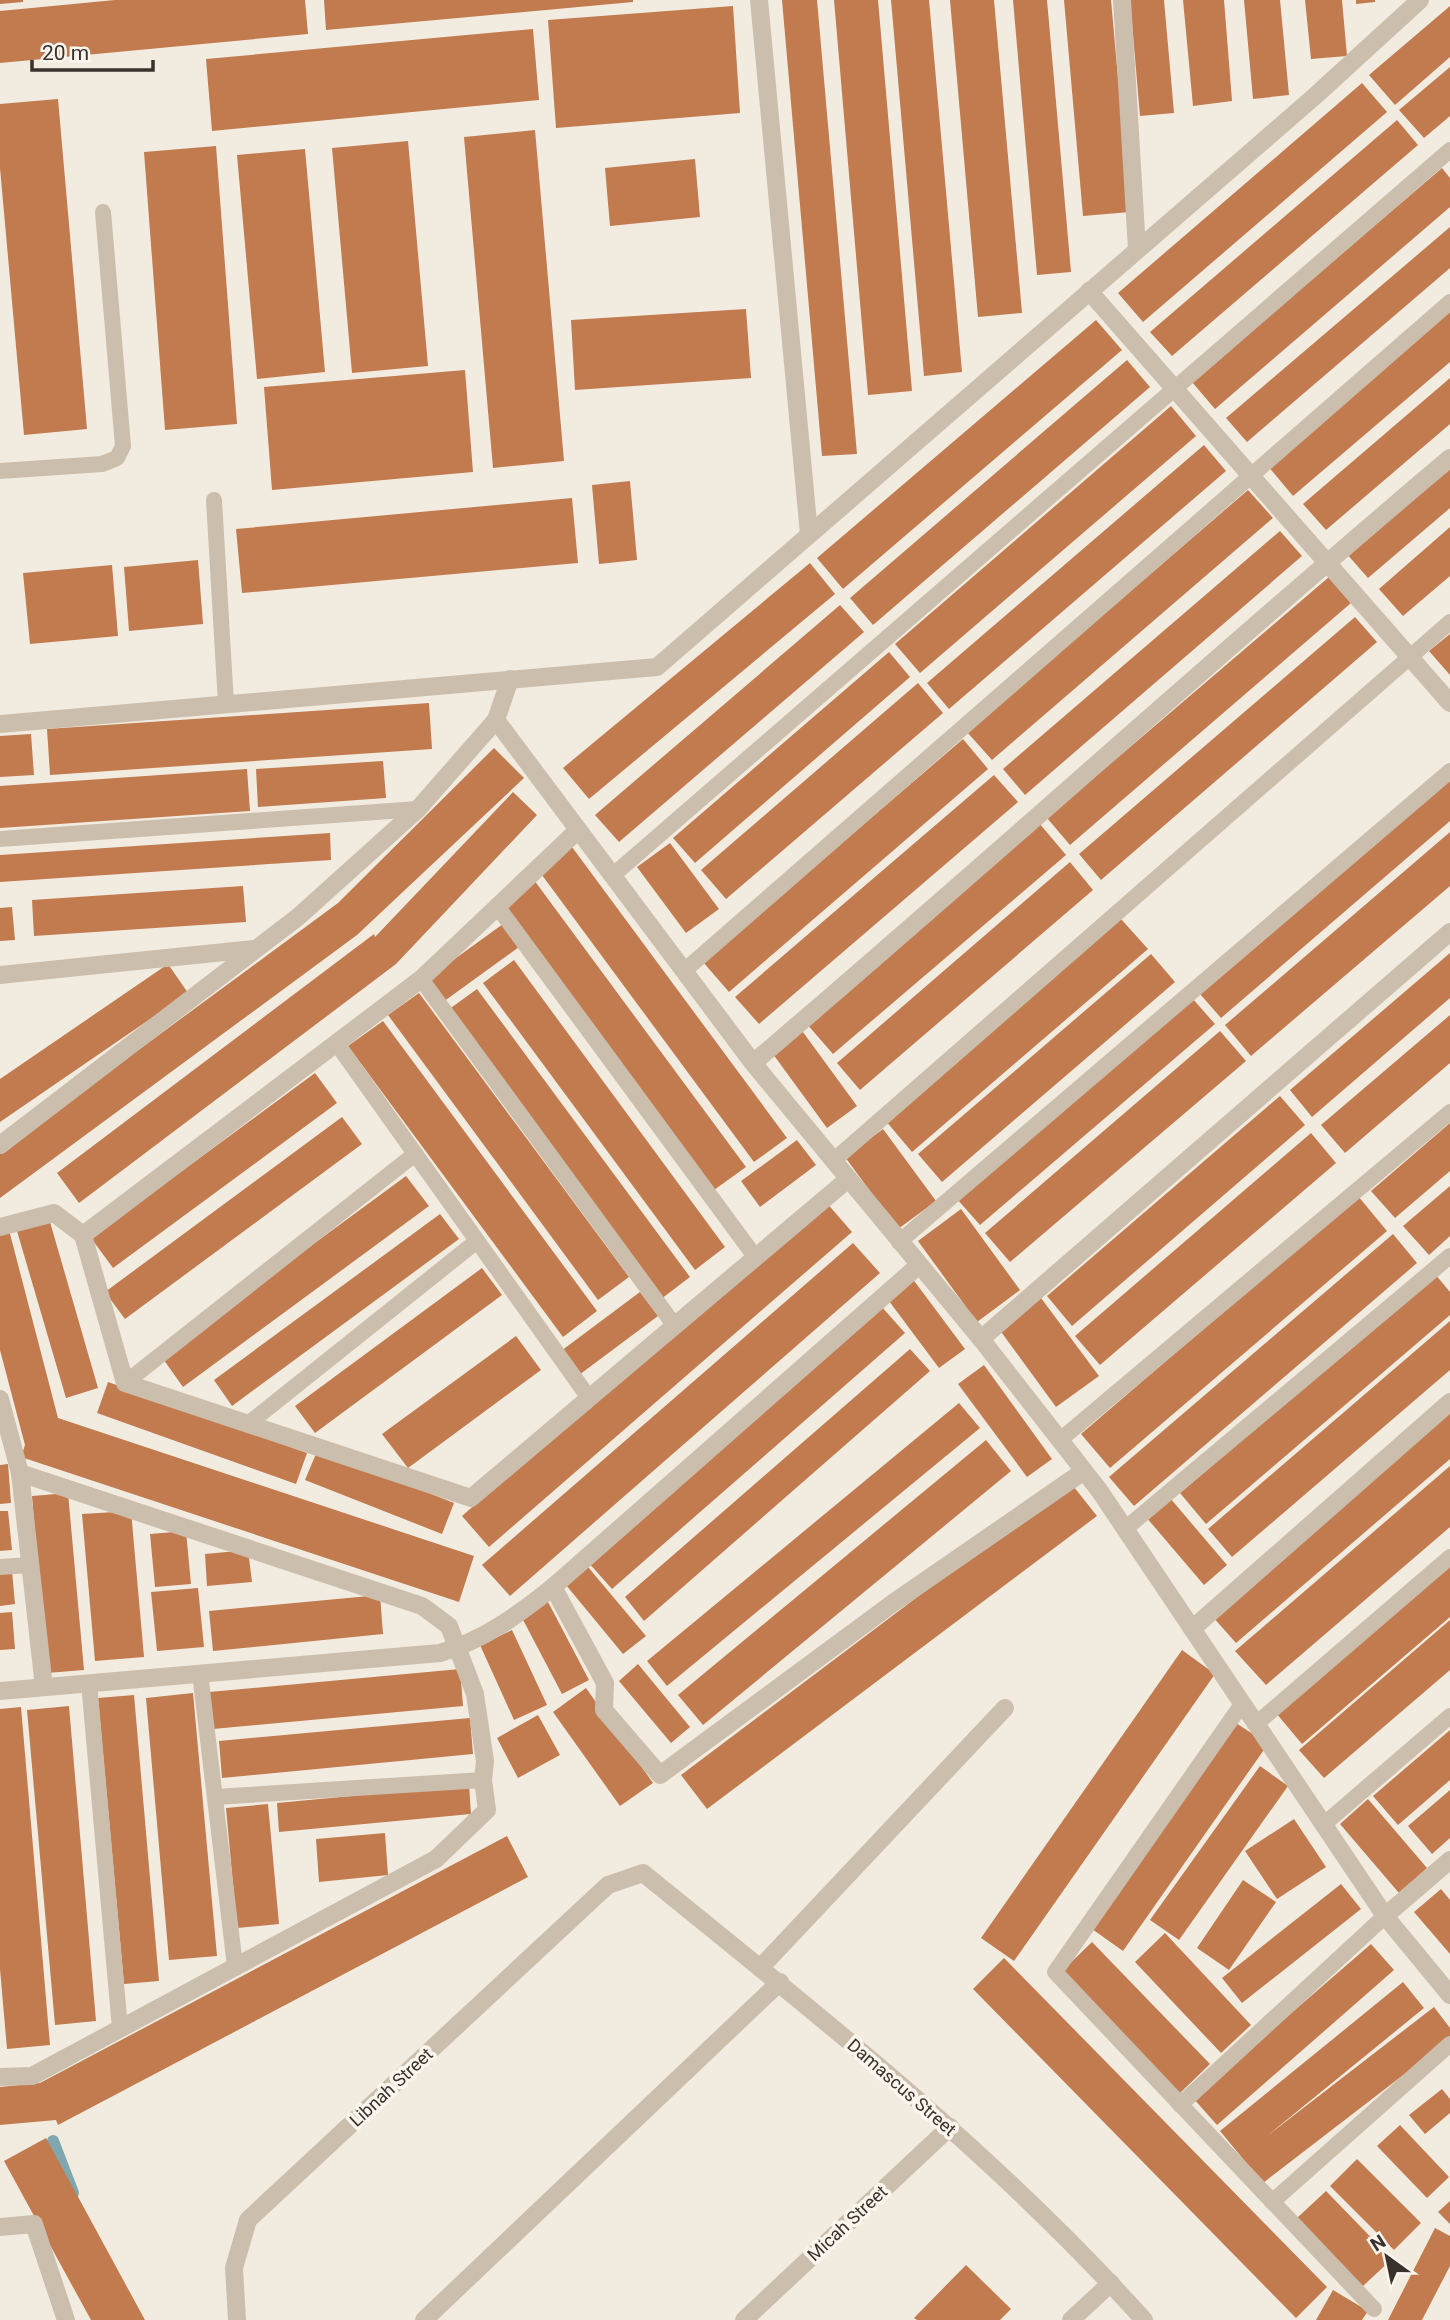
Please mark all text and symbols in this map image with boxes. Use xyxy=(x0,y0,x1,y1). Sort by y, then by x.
scale bar xyxy=(32,28,152,72)
text: 20 m xyxy=(42,41,89,65)
street label: Damascus Street xyxy=(843,2034,961,2140)
street label: Libnah Street xyxy=(345,2043,437,2131)
street label: Micah Street xyxy=(803,2181,891,2265)
north arrow xyxy=(1352,2222,1422,2292)
text: N xyxy=(1366,2230,1390,2256)

